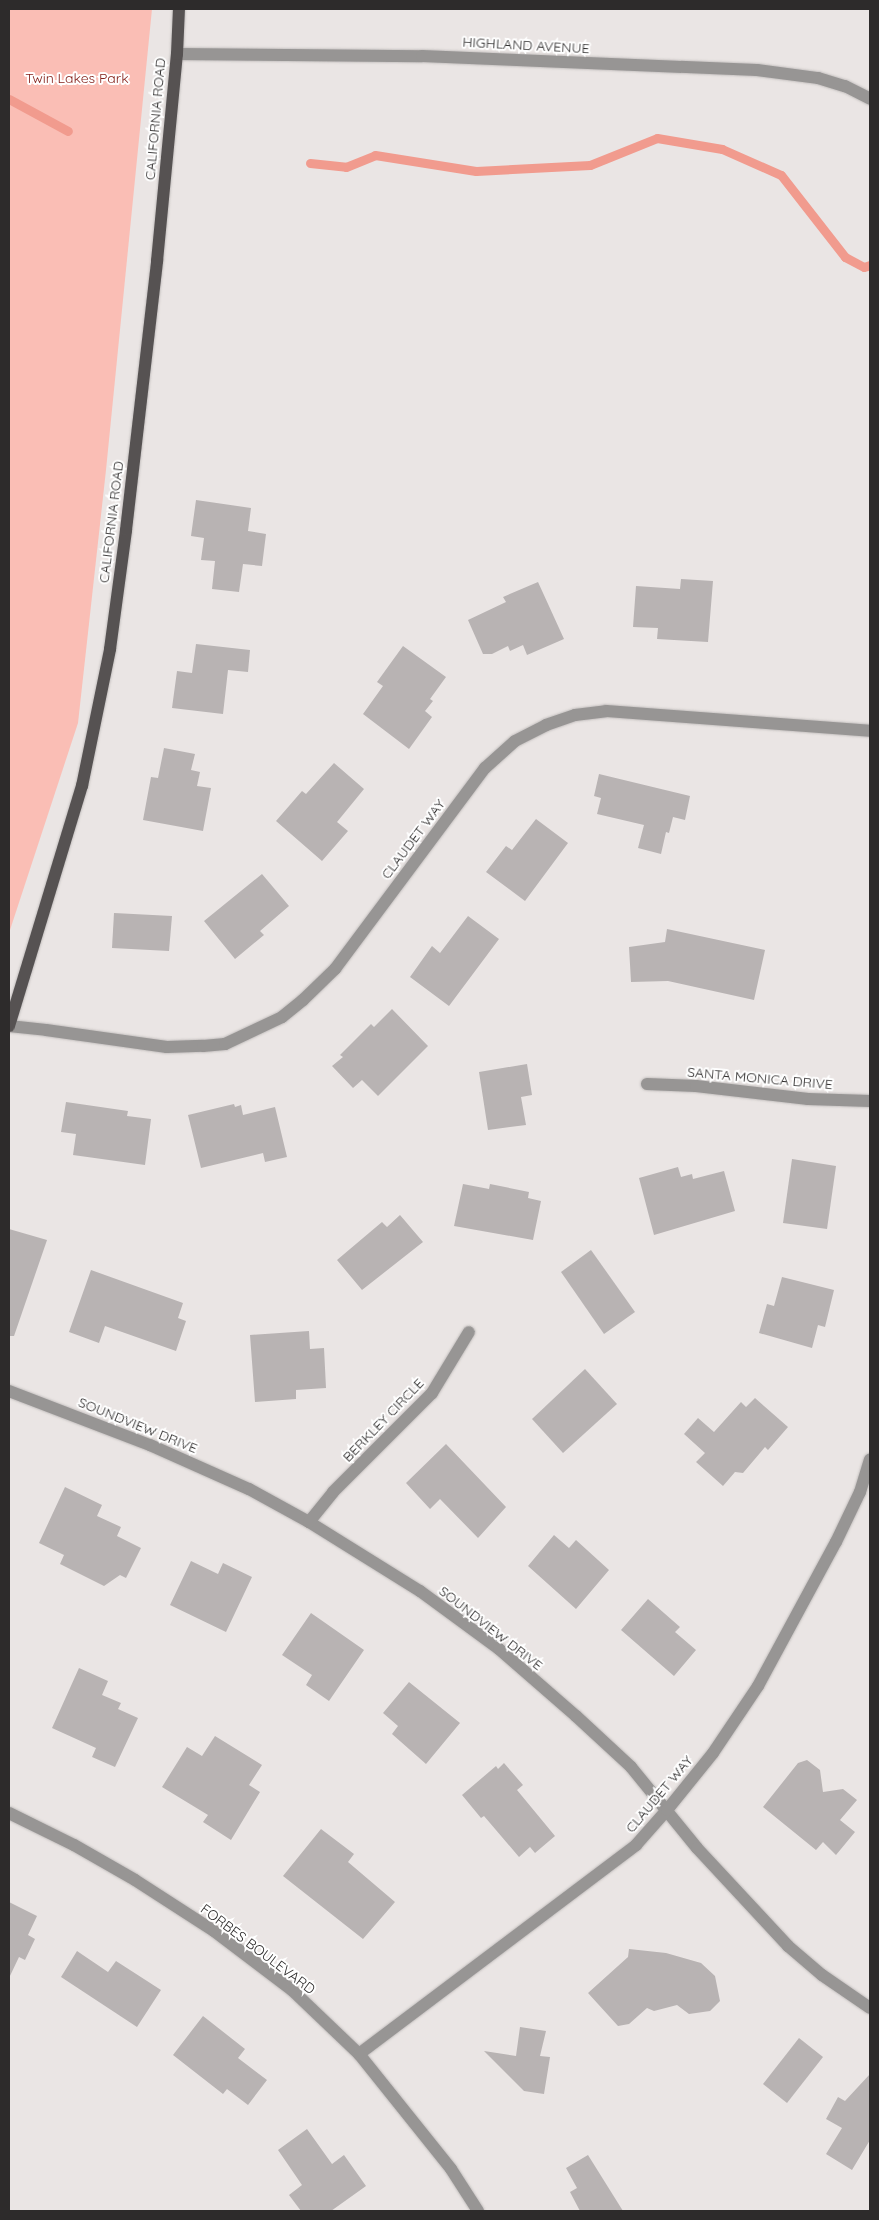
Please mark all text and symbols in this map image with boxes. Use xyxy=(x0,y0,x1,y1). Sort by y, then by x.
street label: HIGHLAND AVENUE xyxy=(462,33,590,57)
street label: CALIFORNIA ROAD xyxy=(141,57,169,181)
park label: Twin Lakes Park xyxy=(25,70,129,86)
street label: CALIFORNIA ROAD xyxy=(95,460,127,584)
street label: CLAUDET WAY xyxy=(378,796,448,882)
street label: SANTA MONICA DRIVE xyxy=(687,1063,833,1093)
street label: BERKLEY CIRCLE xyxy=(339,1375,427,1465)
street label: SOUNDVIEW DRIVE xyxy=(76,1393,200,1457)
street label: SOUNDVIEW DRIVE xyxy=(436,1582,546,1674)
street label: CLAUDET WAY xyxy=(622,1752,696,1836)
street label: FORBES BOULEVARD xyxy=(197,1900,319,1998)

